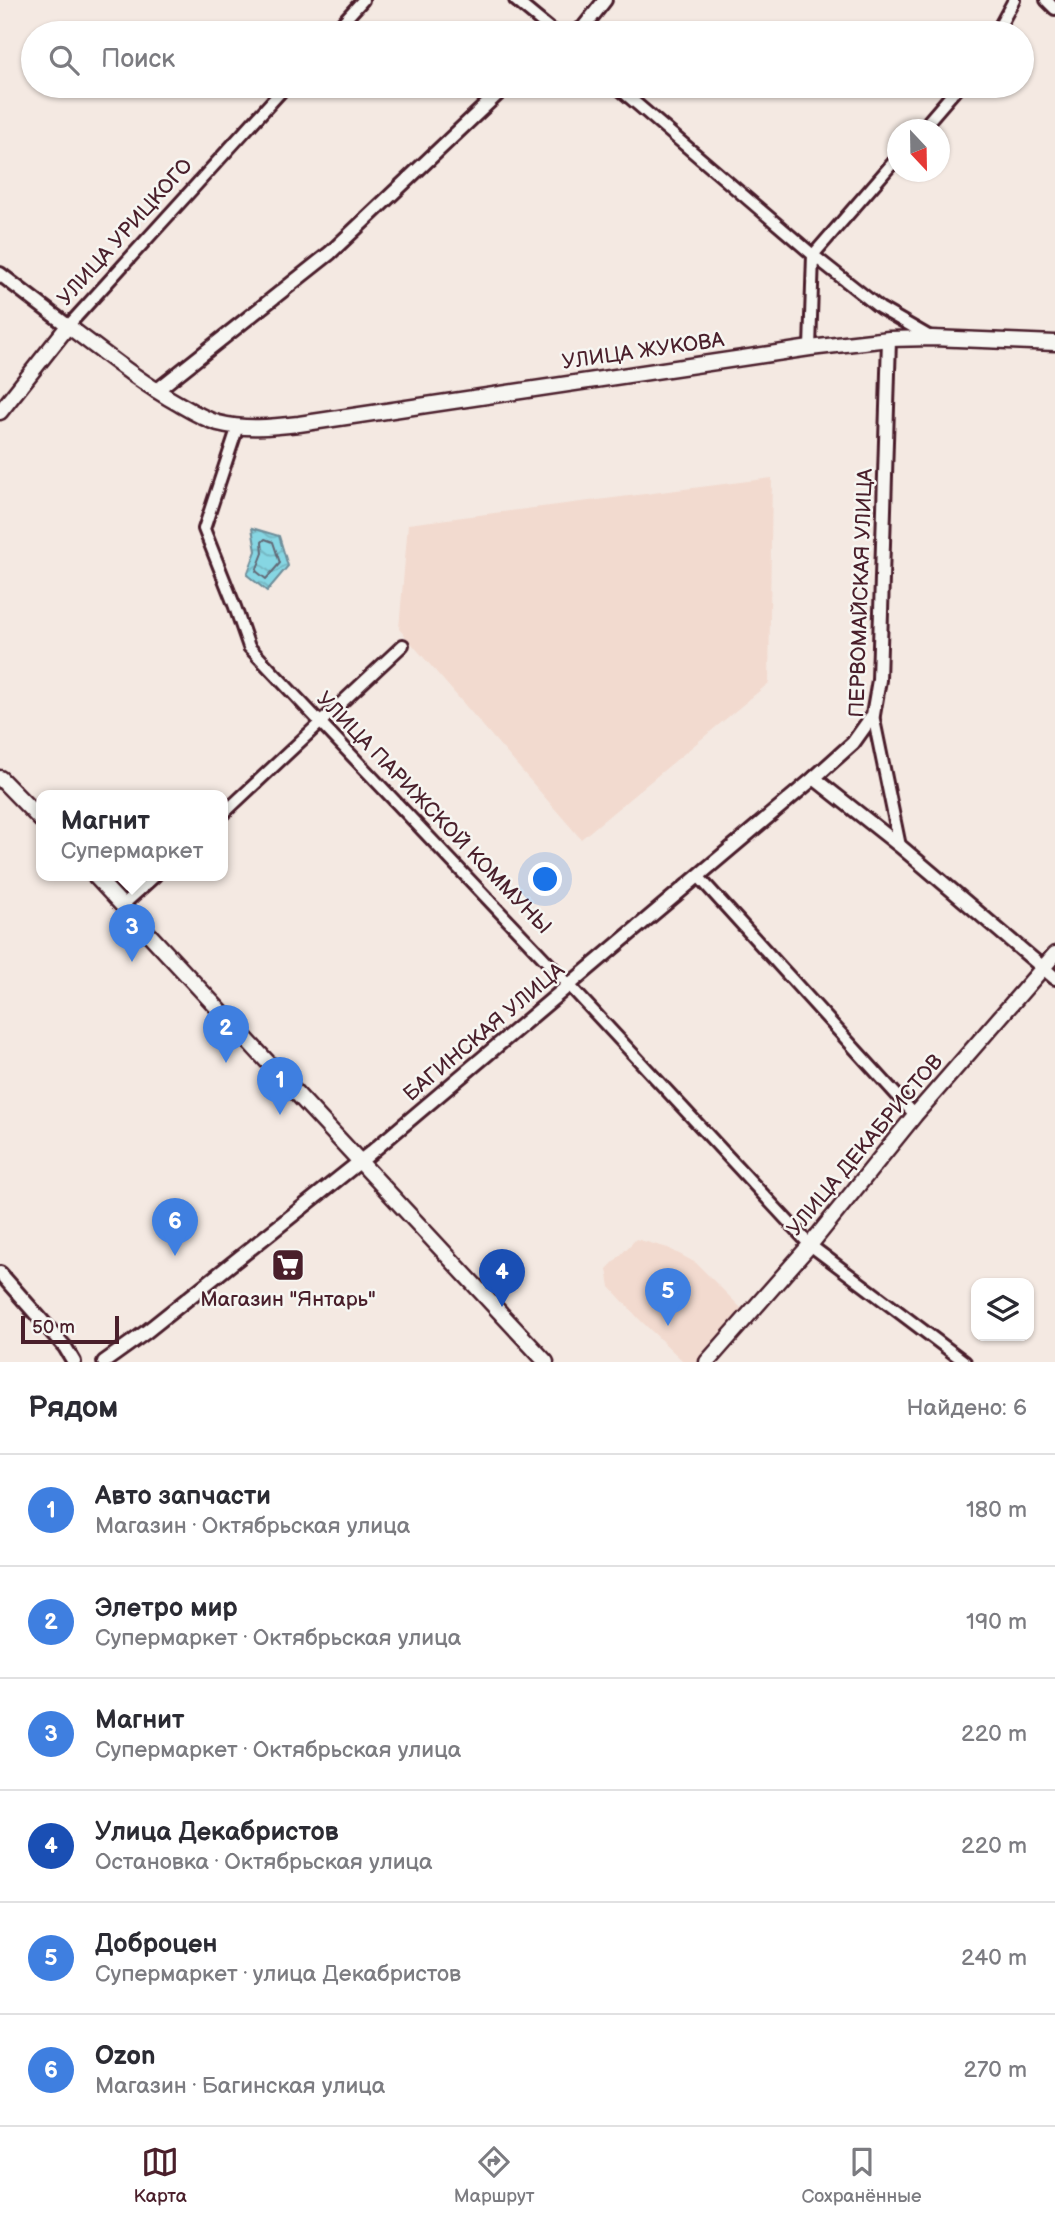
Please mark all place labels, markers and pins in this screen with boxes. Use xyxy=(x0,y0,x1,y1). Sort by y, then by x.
pin: 3 xyxy=(109,904,155,962)
pin: 2 xyxy=(203,1005,249,1063)
pin: 1 xyxy=(257,1057,303,1115)
pin: 6 xyxy=(152,1198,198,1256)
supermarket icon: Магазин "Янтарь" xyxy=(269,1246,307,1284)
pin: 4 xyxy=(479,1249,525,1307)
pin: 5 xyxy=(645,1268,691,1326)
place label: Магазин "Янтарь" xyxy=(200,1287,376,1312)

